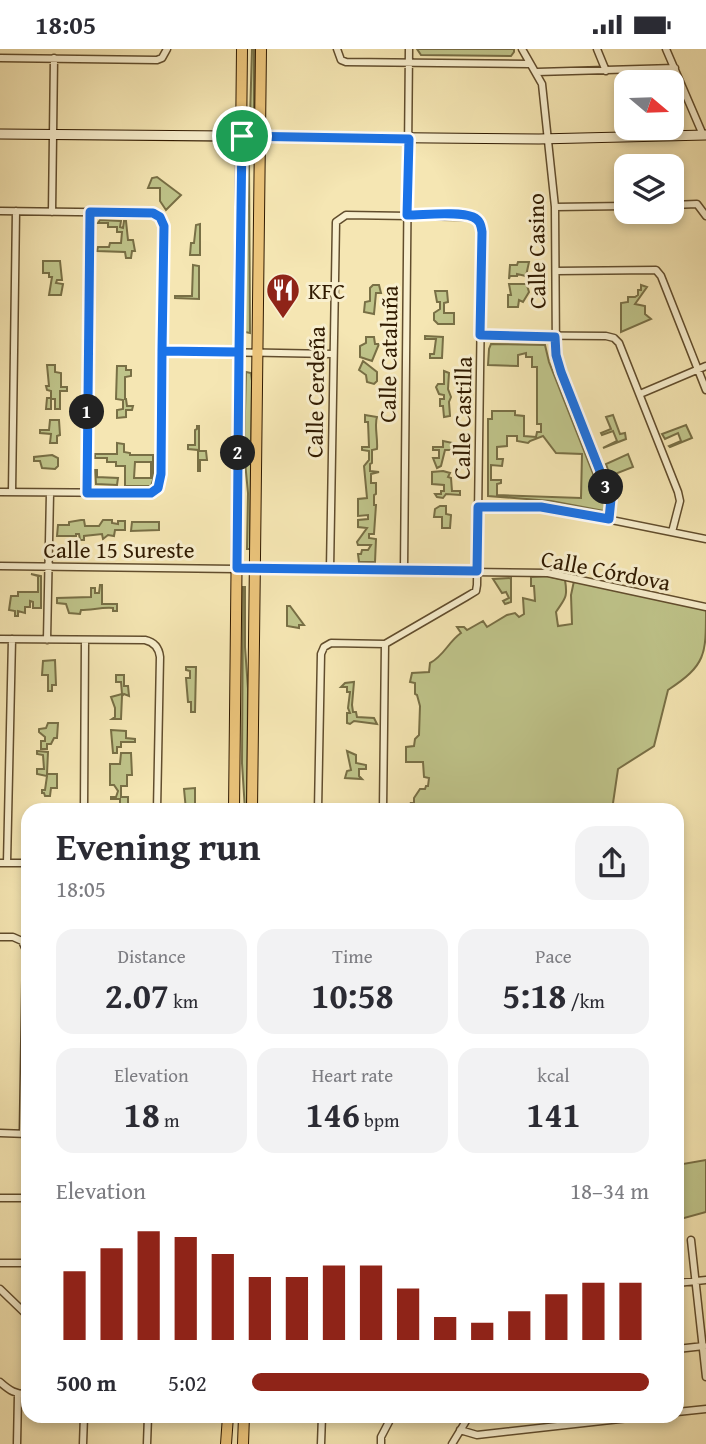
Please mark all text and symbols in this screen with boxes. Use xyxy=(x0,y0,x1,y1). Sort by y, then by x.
text: 18:05 xyxy=(35,5,96,44)
north arrow xyxy=(614,70,684,140)
map controls xyxy=(614,70,684,224)
pin xyxy=(212,106,272,166)
icon: arrive xyxy=(223,117,261,155)
button: layers xyxy=(614,154,684,224)
street label: Calle Casino xyxy=(518,193,554,309)
restaurant icon: KFC xyxy=(264,271,302,320)
place label: KFC xyxy=(308,274,345,307)
street label: Calle Cataluña xyxy=(370,285,406,423)
street label: Calle Cerdeña xyxy=(297,326,333,458)
street label: Calle Castilla xyxy=(444,356,480,480)
pin: 1 xyxy=(70,395,104,429)
text: 1 xyxy=(82,397,91,425)
pin: 2 xyxy=(220,435,256,471)
text: 2 xyxy=(233,438,242,466)
pin: 3 xyxy=(588,469,624,505)
text: 3 xyxy=(601,472,610,500)
street label: Calle 15 Sureste xyxy=(44,533,195,566)
street label: Calle Córdova xyxy=(539,541,674,599)
text: Evening run xyxy=(56,818,260,874)
button: share xyxy=(575,826,649,900)
text: 18:05 xyxy=(56,872,106,905)
text: Distance xyxy=(117,942,186,970)
text: Time xyxy=(332,942,373,970)
text: Pace xyxy=(535,942,572,970)
text: 2.07 xyxy=(105,970,169,1021)
text: 10:58 xyxy=(311,970,394,1021)
text: 5:18 xyxy=(502,970,566,1021)
text: km xyxy=(169,987,198,1015)
text: /km xyxy=(566,987,605,1015)
text: Elevation xyxy=(114,1061,189,1089)
text: Heart rate xyxy=(312,1061,393,1089)
text: kcal xyxy=(537,1061,570,1089)
text: 18 xyxy=(124,1089,160,1140)
text: 146 xyxy=(305,1089,360,1140)
text: 141 xyxy=(526,1089,581,1140)
text: m xyxy=(160,1106,179,1134)
text: bpm xyxy=(360,1106,400,1134)
text: Elevation xyxy=(56,1174,146,1207)
text: 18–34 m xyxy=(570,1174,649,1207)
text: 500 m xyxy=(56,1366,117,1399)
text: 5:02 xyxy=(168,1366,207,1399)

